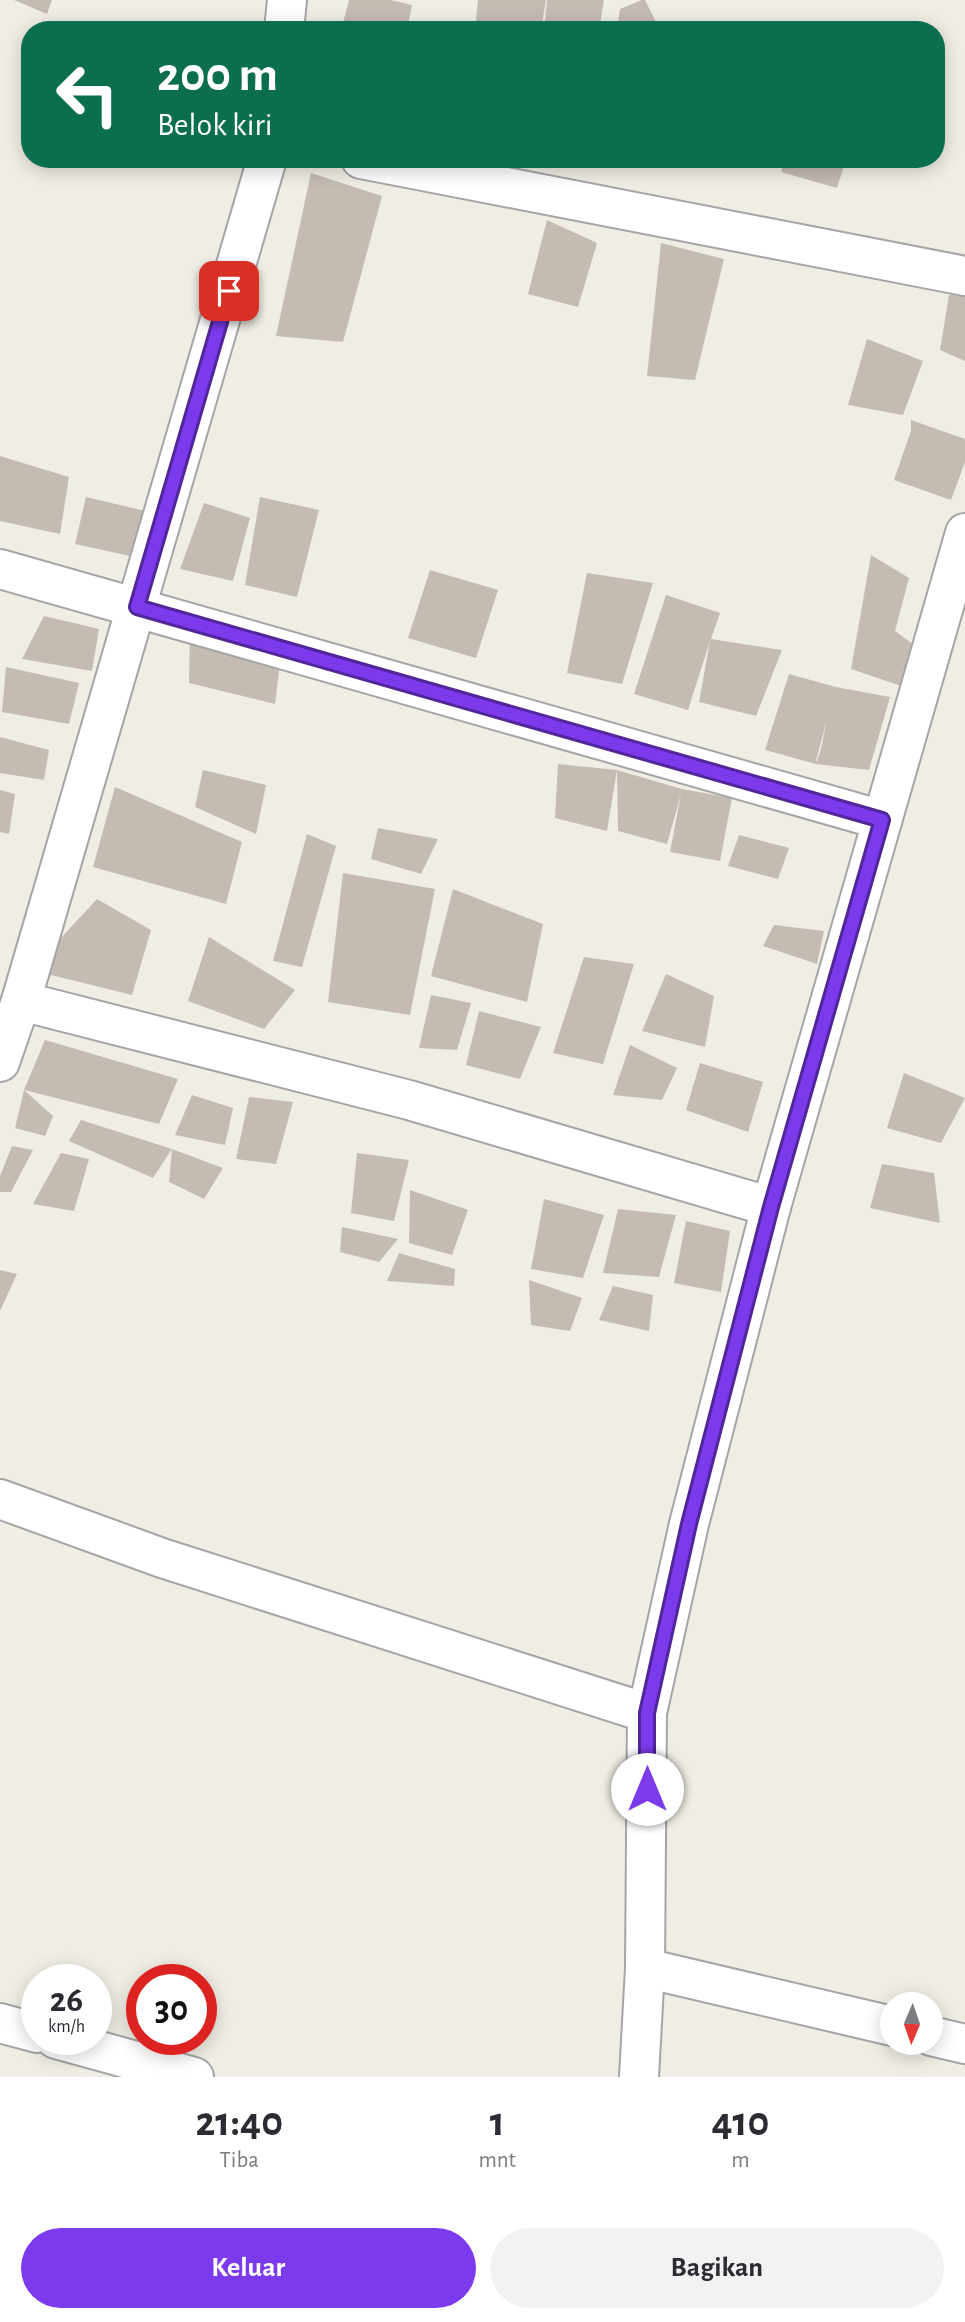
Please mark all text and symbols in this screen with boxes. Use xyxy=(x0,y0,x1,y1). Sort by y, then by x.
icon: left xyxy=(42,49,133,140)
text: 200 m xyxy=(157,51,278,100)
text: Belok kiri xyxy=(157,109,273,141)
pin xyxy=(199,261,259,321)
icon: arrive xyxy=(210,272,248,310)
position arrow xyxy=(610,1752,684,1826)
speed limit sign: 30 xyxy=(126,1964,217,2055)
text: 26 xyxy=(50,1983,83,2018)
north arrow xyxy=(880,1992,943,2054)
map controls xyxy=(880,1992,943,2055)
text: km/h xyxy=(48,2018,85,2036)
text: 21:40 xyxy=(195,2101,283,2143)
text: 1 xyxy=(490,2101,505,2143)
text: 410 xyxy=(711,2101,770,2143)
text: Tiba xyxy=(220,2149,259,2172)
text: mnt xyxy=(479,2149,516,2172)
text: m xyxy=(731,2149,750,2172)
button: Keluar xyxy=(21,2228,476,2308)
button: Bagikan xyxy=(490,2228,944,2308)

